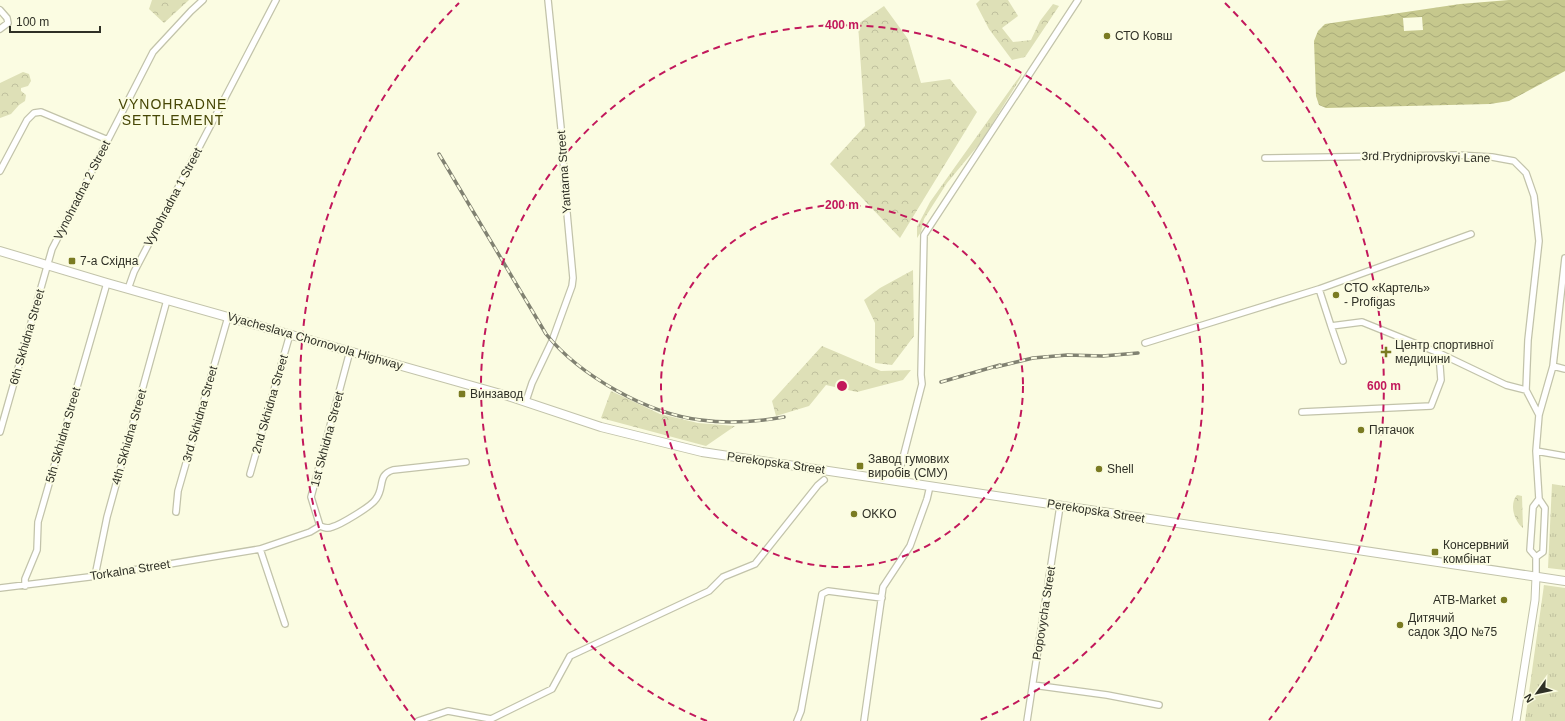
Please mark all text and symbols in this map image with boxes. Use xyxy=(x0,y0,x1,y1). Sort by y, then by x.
scale bar xyxy=(10,8,100,34)
text: 100 m xyxy=(16,15,49,29)
text: 400 m xyxy=(825,18,859,32)
place label: СТО Ковш xyxy=(1115,29,1172,43)
marker: СТО Ковш xyxy=(1102,31,1112,41)
district label: VYNOHRADNE SETTLEMENT xyxy=(119,96,227,128)
street label: Yantarna Street xyxy=(554,129,574,214)
street label: Vynohradna 2 Street xyxy=(51,137,113,242)
street label: Vynohradna 1 Street xyxy=(141,145,205,249)
street label: 3rd Prydniprovskyi Lane xyxy=(1362,149,1491,165)
text: 200 m xyxy=(825,198,859,212)
place label: 7-а Східна xyxy=(80,254,139,268)
marker: 7-а Східна xyxy=(67,256,77,266)
place label: СТО «Картель» - Profigas xyxy=(1344,281,1430,309)
street label: 6th Skhidna Street xyxy=(7,287,48,386)
marker: СТО «Картель» - Profigas xyxy=(1331,290,1341,300)
street label: Vyacheslava Chornovola Highway xyxy=(226,309,404,373)
place label: Центр спортивної медицини xyxy=(1395,338,1494,366)
marker: Центр спортивної медицини xyxy=(1380,346,1392,358)
street label: 2nd Skhidna Street xyxy=(249,352,291,455)
street label: 3rd Skhidna Street xyxy=(180,364,221,464)
centre of rings xyxy=(835,379,849,393)
text: 600 m xyxy=(1367,379,1401,393)
street label: 5th Skhidna Street xyxy=(43,385,84,484)
street label: 4th Skhidna Street xyxy=(109,387,150,486)
place label: Винзавод xyxy=(470,387,523,401)
street label: 1st Skhidna Street xyxy=(308,389,347,488)
marker: Винзавод xyxy=(457,389,467,399)
place label: Пятачок xyxy=(1369,423,1415,437)
marker: Пятачок xyxy=(1356,425,1366,435)
street label: Perekopska Street xyxy=(726,449,827,477)
place label: Завод гумових виробів (СМУ) xyxy=(868,452,949,480)
marker: Завод гумових виробів (СМУ) xyxy=(855,461,865,471)
place label: Shell xyxy=(1107,462,1134,476)
marker: Shell xyxy=(1094,464,1104,474)
street label: Perekopska Street xyxy=(1046,496,1147,526)
place label: OKKO xyxy=(862,507,897,521)
marker: OKKO xyxy=(849,509,859,519)
place label: Консервний комбінат xyxy=(1443,538,1509,566)
marker: Консервний комбінат xyxy=(1430,547,1440,557)
street label: Torkalna Street xyxy=(89,557,172,583)
street label: Popovycha Street xyxy=(1030,564,1058,661)
place label: ATB-Market xyxy=(1433,593,1497,607)
marker: ATB-Market xyxy=(1499,595,1509,605)
place label: Дитячий садок ЗДО №75 xyxy=(1408,611,1498,639)
marker: Дитячий садок ЗДО №75 xyxy=(1395,620,1405,630)
north arrow xyxy=(1517,673,1557,713)
text: N xyxy=(1521,692,1536,705)

